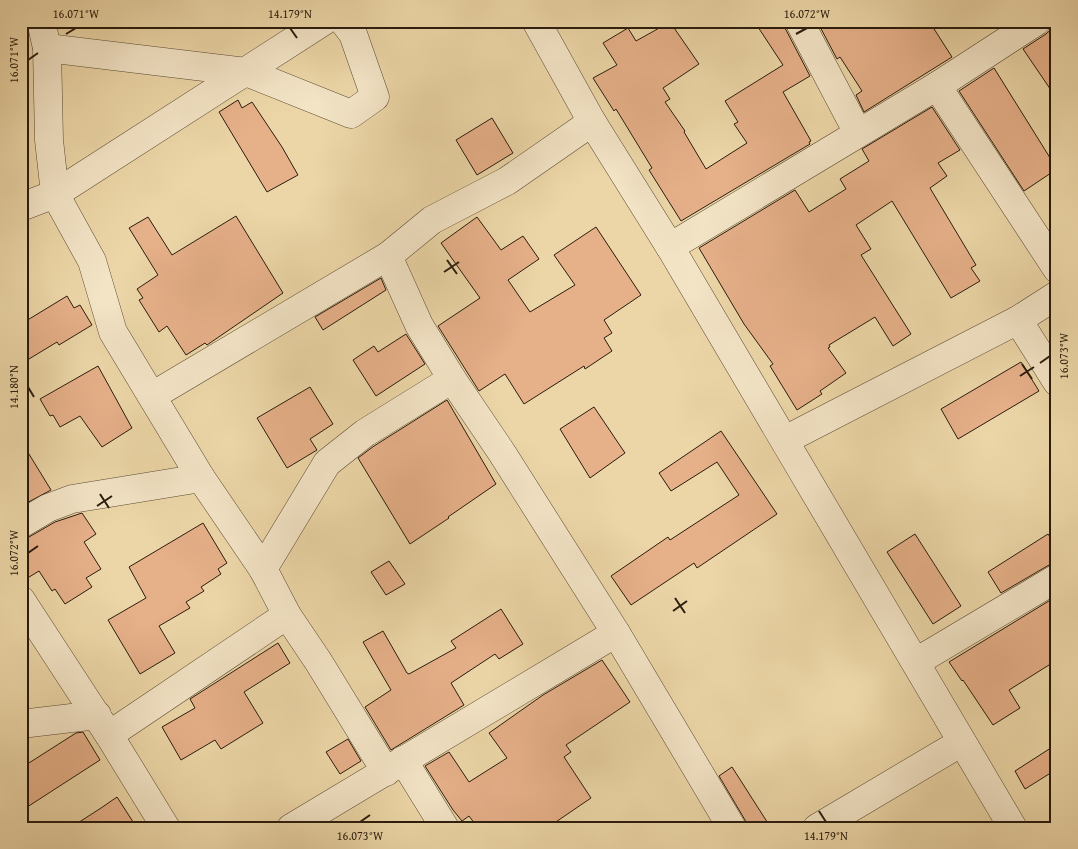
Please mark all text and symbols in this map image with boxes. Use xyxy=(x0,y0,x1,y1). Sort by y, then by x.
text: 16.071°W xyxy=(53,5,100,22)
text: 14.179°N xyxy=(268,5,312,22)
text: 16.072°W xyxy=(784,5,831,22)
text: 16.071°W xyxy=(5,36,22,83)
text: 16.073°W xyxy=(1055,332,1072,379)
text: 14.180°N xyxy=(5,365,22,409)
text: 16.072°W xyxy=(5,529,22,576)
text: 16.073°W xyxy=(337,827,384,844)
text: 14.179°N xyxy=(804,827,848,844)

